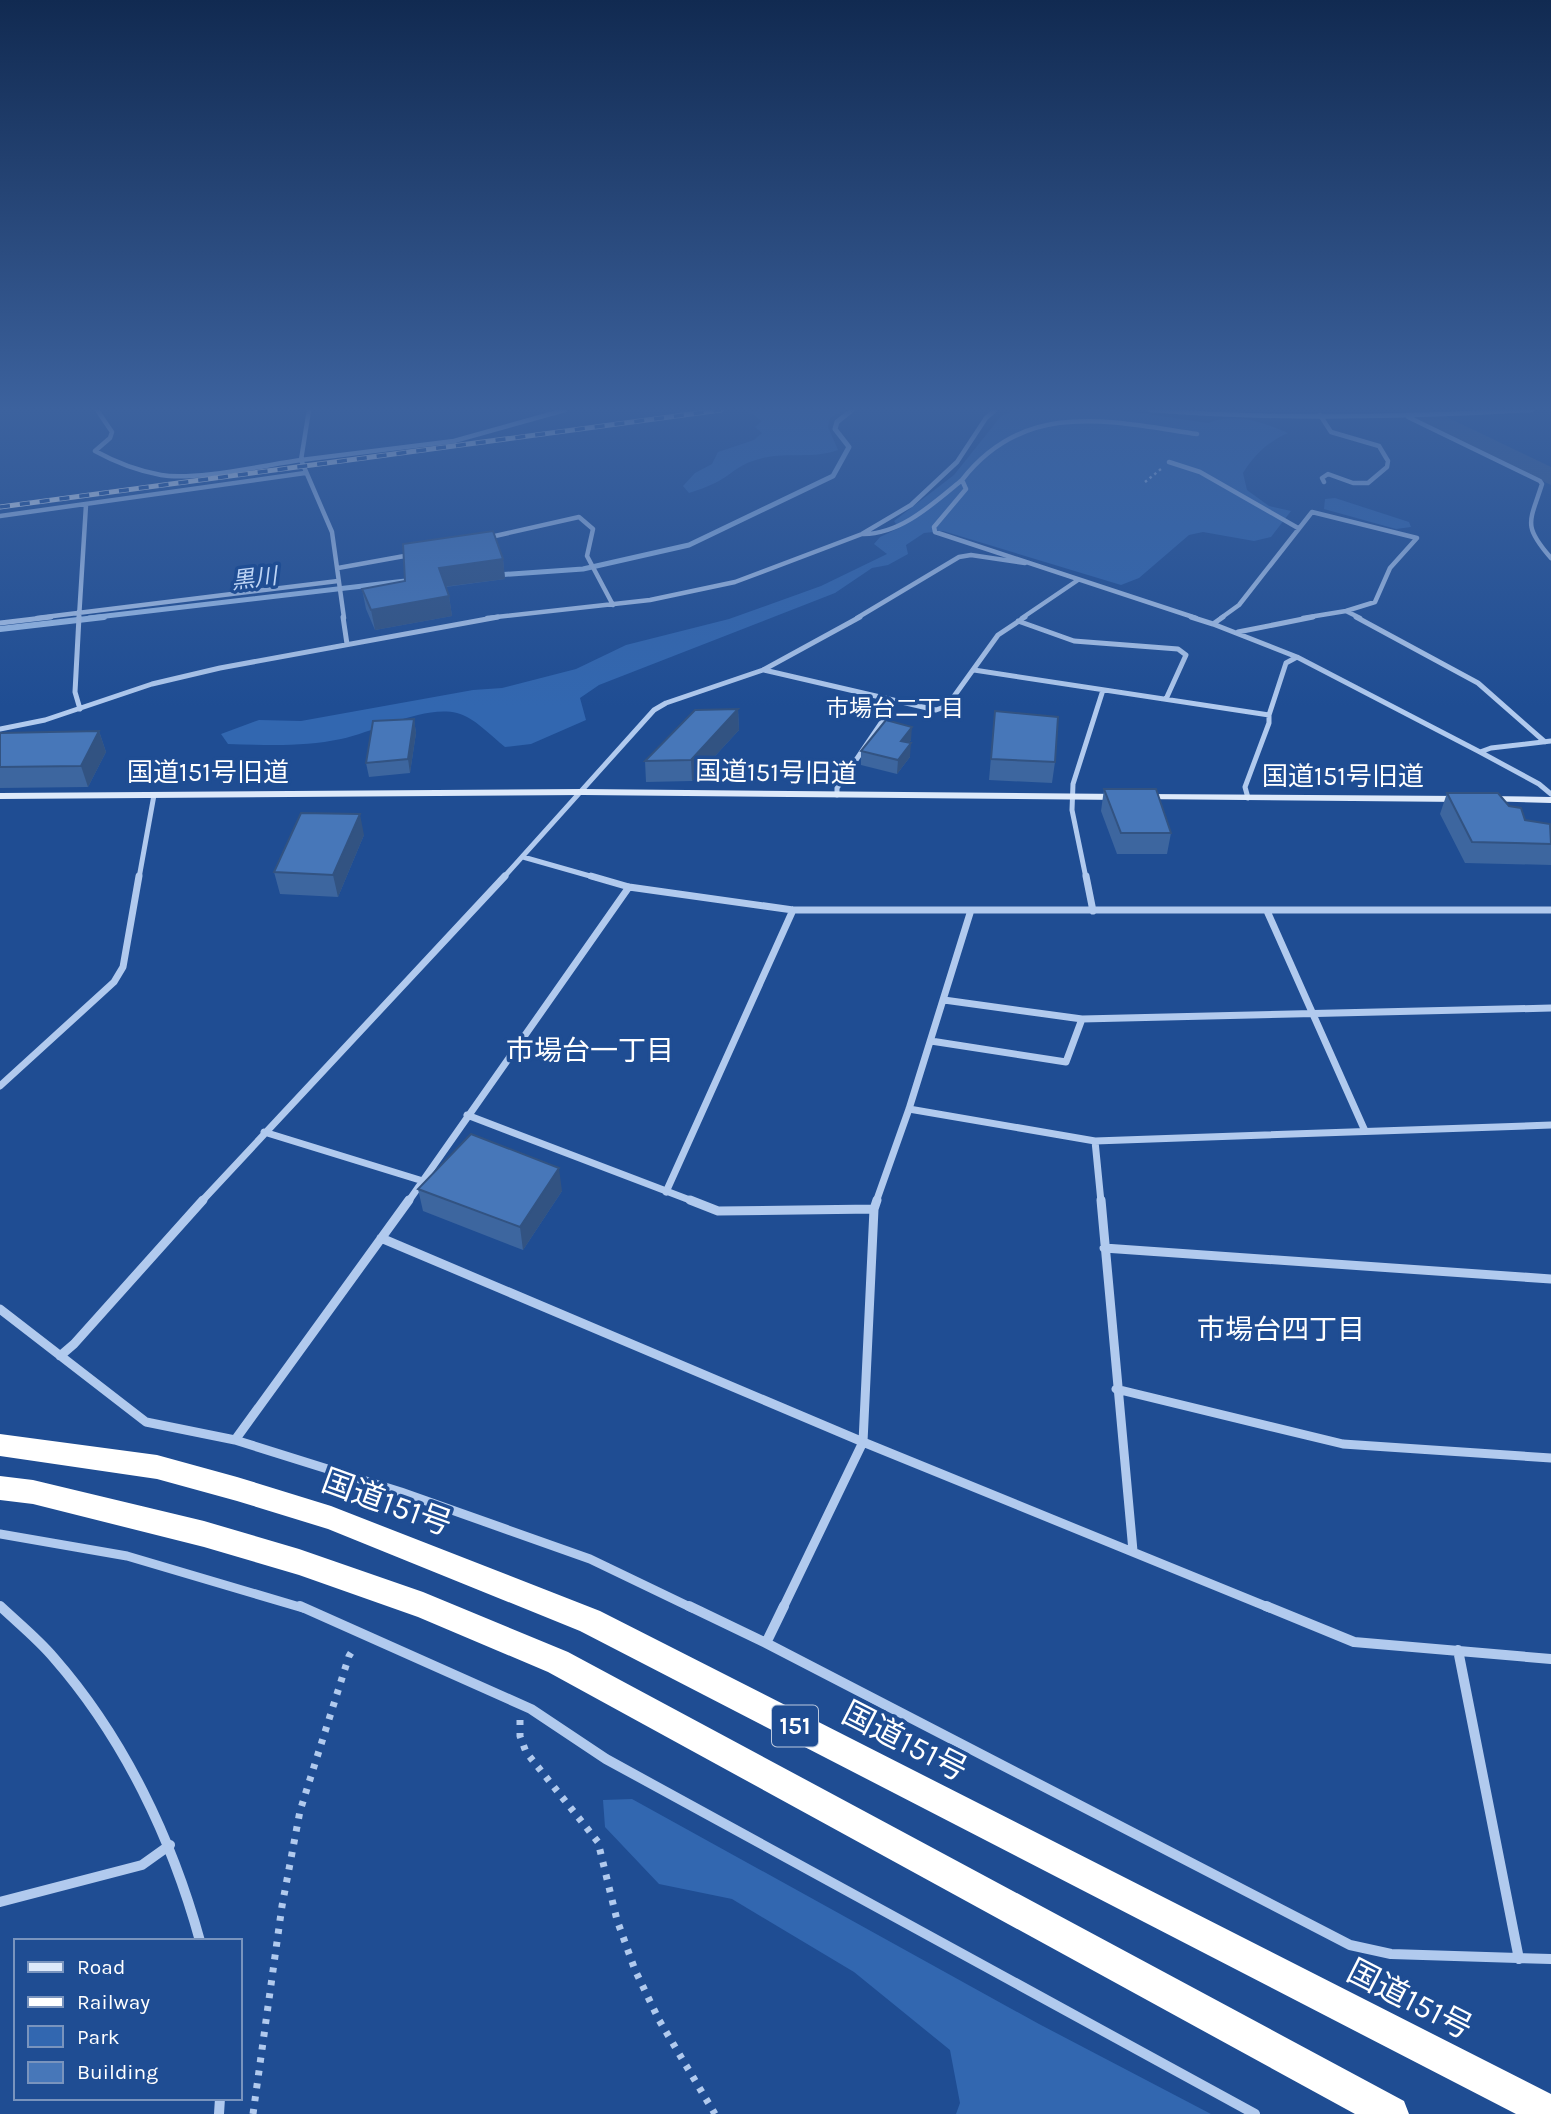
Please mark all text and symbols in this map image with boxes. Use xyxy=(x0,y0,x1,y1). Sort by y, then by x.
water label: 黒川 xyxy=(230,562,282,595)
district label: 市場台二丁目 xyxy=(826,695,964,722)
street label: 国道151号旧道 xyxy=(695,756,857,789)
street label: 国道151号旧道 xyxy=(127,757,289,788)
street label: 国道151号旧道 xyxy=(1262,761,1424,792)
district label: 市場台一丁目 xyxy=(506,1034,674,1067)
district label: 市場台四丁目 xyxy=(1197,1313,1365,1346)
street label: 国道151号 xyxy=(317,1462,457,1543)
street label: 国道151号 xyxy=(836,1694,973,1789)
road number: 151 xyxy=(772,1706,818,1746)
legend xyxy=(14,1939,242,2100)
street label: 国道151号 xyxy=(1341,1952,1478,2047)
text: Road xyxy=(77,1955,125,1979)
text: Railway xyxy=(77,1990,150,2014)
text: Park xyxy=(77,2025,120,2049)
text: Building xyxy=(77,2060,158,2084)

